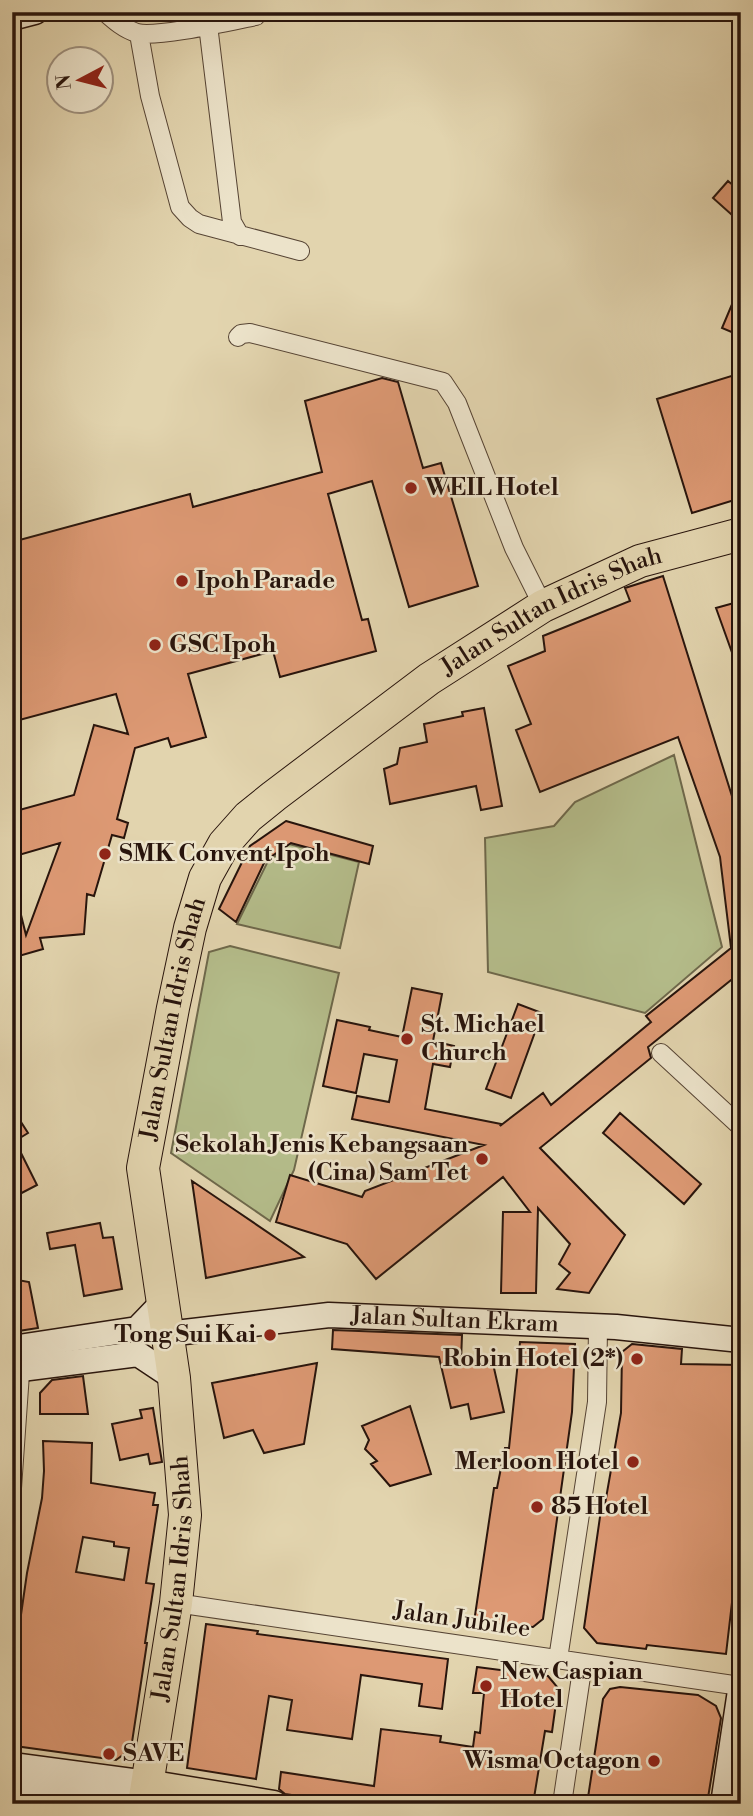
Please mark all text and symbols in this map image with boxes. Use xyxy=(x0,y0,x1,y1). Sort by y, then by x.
north arrow xyxy=(46,46,116,116)
text: N xyxy=(51,73,77,91)
place label: WEIL Hotel xyxy=(424,473,559,503)
marker: WEIL Hotel xyxy=(403,480,419,496)
street label: Jalan Sultan Idris Shah xyxy=(435,541,665,683)
place label: Ipoh Parade xyxy=(196,566,335,596)
marker: Ipoh Parade xyxy=(174,573,190,589)
place label: GSC Ipoh xyxy=(169,630,276,660)
marker: GSC Ipoh xyxy=(147,637,163,653)
place label: SMK Convent Ipoh xyxy=(119,839,329,869)
marker: SMK Convent Ipoh xyxy=(97,846,113,862)
street label: Jalan Sultan Idris Shah xyxy=(133,894,213,1144)
place label: St. Michael Church xyxy=(421,1010,545,1068)
marker: St. Michael Church xyxy=(399,1031,415,1047)
place label: Sekolah Jenis Kebangsaan (Cina) Sam Tet xyxy=(175,1130,468,1188)
marker: Sekolah Jenis Kebangsaan (Cina) Sam Tet xyxy=(474,1151,490,1167)
street label: Jalan Sultan Ekram xyxy=(349,1301,559,1340)
place label: Tong Sui Kai xyxy=(114,1320,256,1350)
marker: Tong Sui Kai xyxy=(262,1327,278,1343)
place label: Robin Hotel (2*) xyxy=(443,1344,623,1374)
marker: Robin Hotel (2*) xyxy=(629,1351,645,1367)
place label: Merloon Hotel xyxy=(454,1447,619,1477)
street label: Jalan Sultan Idris Shah xyxy=(145,1454,200,1704)
marker: Merloon Hotel xyxy=(625,1454,641,1470)
place label: 85 Hotel xyxy=(551,1492,648,1522)
marker: 85 Hotel xyxy=(529,1499,545,1515)
street label: Jalan Jubilee xyxy=(391,1595,532,1644)
place label: New Caspian Hotel xyxy=(500,1657,643,1715)
marker: New Caspian Hotel xyxy=(478,1678,494,1694)
place label: SAVE xyxy=(123,1739,184,1769)
marker: SAVE xyxy=(101,1746,117,1762)
place label: Wisma Octagon xyxy=(462,1746,640,1776)
marker: Wisma Octagon xyxy=(646,1753,662,1769)

